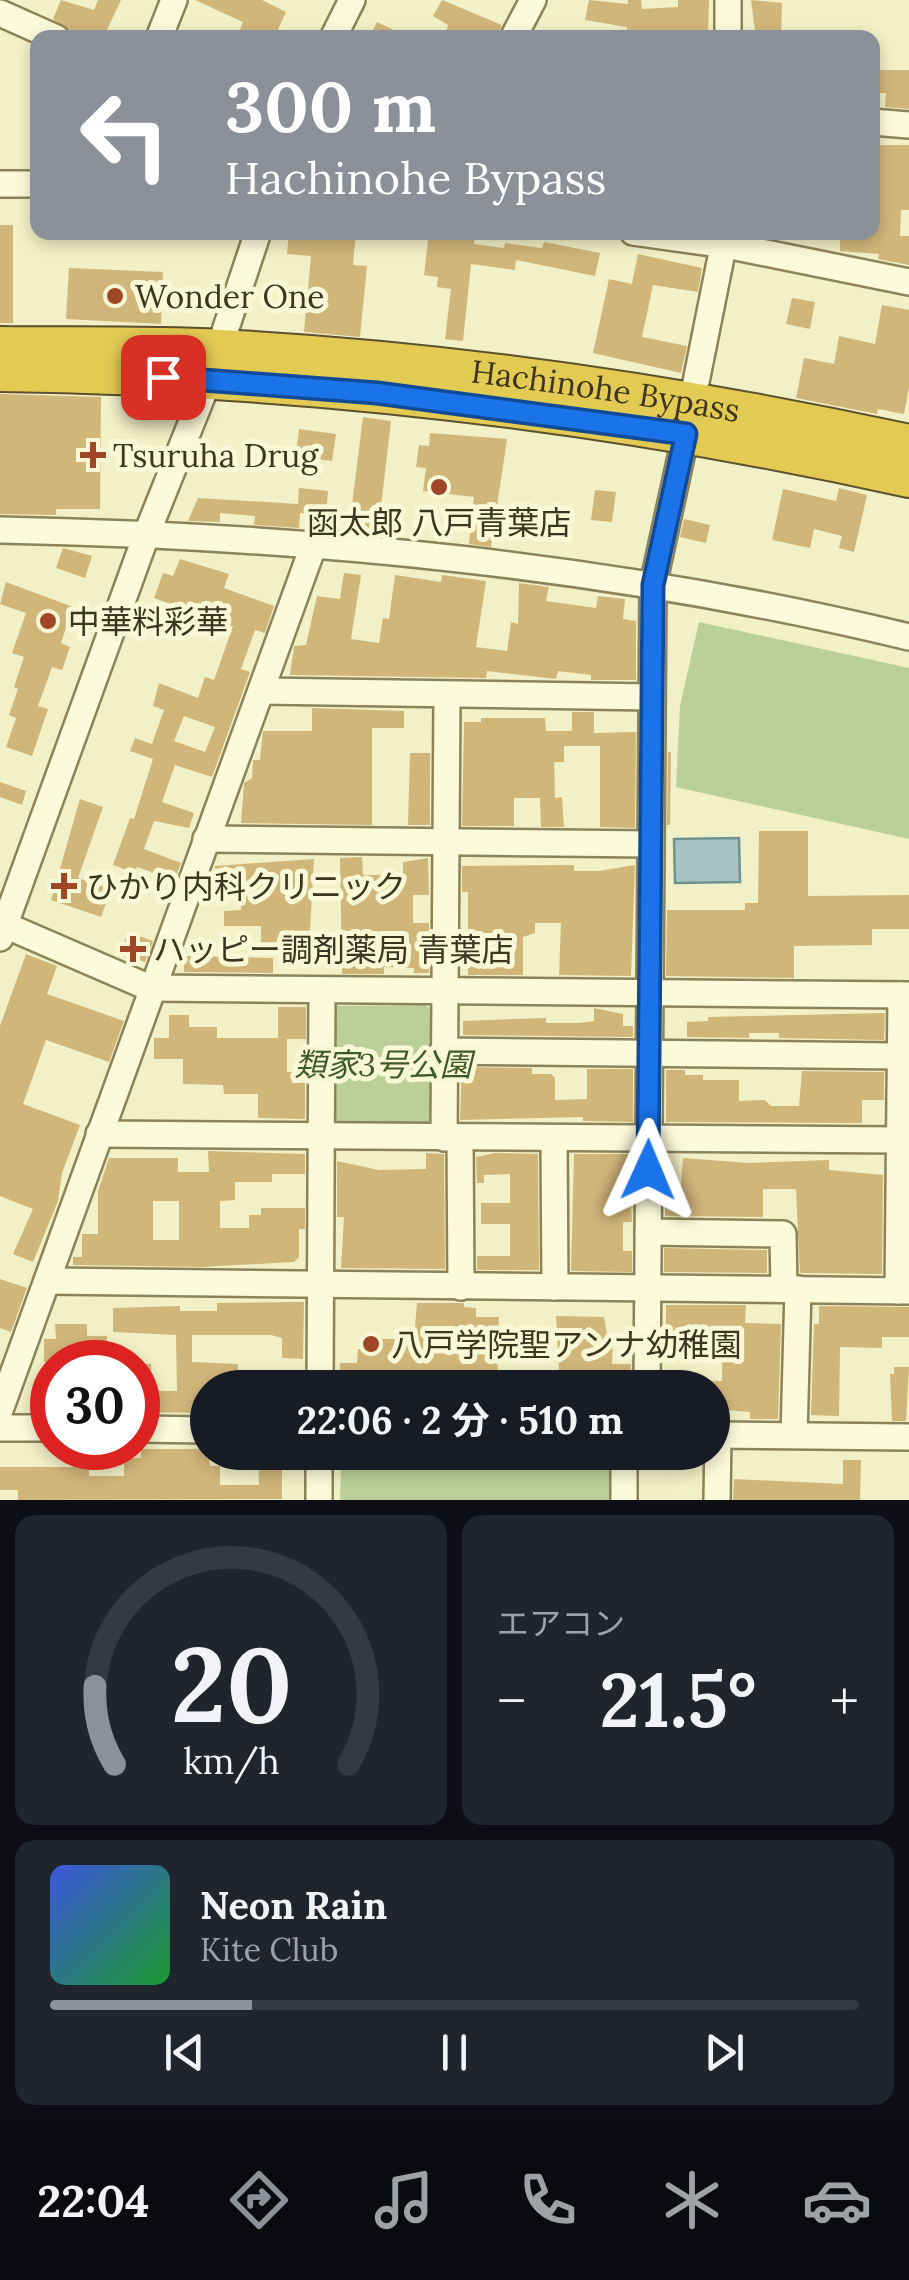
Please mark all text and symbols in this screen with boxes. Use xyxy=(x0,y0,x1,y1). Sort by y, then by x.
text: 300 m xyxy=(225,62,436,151)
icon: left xyxy=(60,70,190,200)
text: Hachinohe Bypass xyxy=(225,149,606,206)
place label: Wonder One xyxy=(135,276,325,317)
marker: Wonder One xyxy=(104,285,126,307)
pin xyxy=(121,335,206,420)
icon: arrive xyxy=(136,350,191,405)
street label: Hachinohe Bypass xyxy=(469,350,743,431)
place label: Tsuruha Drug xyxy=(113,435,319,476)
marker: Tsuruha Drug xyxy=(82,444,104,466)
marker: 函太郎 八戸青葉店 xyxy=(428,476,450,498)
place label: 函太郎 八戸青葉店 xyxy=(307,502,571,543)
place label: 中華料彩華 xyxy=(68,601,228,642)
marker: 中華料彩華 xyxy=(37,610,59,632)
place label: ひかり内科クリニック xyxy=(86,866,406,907)
marker: ひかり内科クリニック xyxy=(51,873,77,899)
place label: ハッピー調剤薬局 青葉店 xyxy=(153,929,513,970)
marker: ハッピー調剤薬局 青葉店 xyxy=(122,938,144,960)
park label: 類家3号公園 xyxy=(294,1044,476,1085)
position arrow xyxy=(596,1118,700,1222)
place label: 八戸学院聖アンナ幼稚園 xyxy=(391,1324,742,1365)
marker: 八戸学院聖アンナ幼稚園 xyxy=(360,1333,382,1355)
speed limit sign: 30 xyxy=(30,1340,160,1470)
text: 22:06 · 2 分 · 510 m xyxy=(297,1396,623,1444)
text: エアコン xyxy=(497,1603,625,1644)
text: 20 xyxy=(170,1617,292,1750)
text: 21.5° xyxy=(599,1652,757,1748)
text: − xyxy=(497,1666,526,1736)
text: + xyxy=(830,1666,859,1736)
text: km/h xyxy=(183,1738,279,1784)
text: Neon Rain xyxy=(200,1881,387,1929)
text: Kite Club xyxy=(200,1929,338,1970)
icon: previous xyxy=(157,2025,212,2080)
icon: pause xyxy=(427,2025,482,2080)
icon: next xyxy=(697,2025,752,2080)
icon: directions xyxy=(224,2165,294,2235)
icon: music xyxy=(369,2165,439,2235)
icon: phone xyxy=(513,2165,583,2235)
icon: climate xyxy=(657,2165,727,2235)
icon: car xyxy=(802,2165,872,2235)
text: 22:04 xyxy=(37,2172,150,2229)

